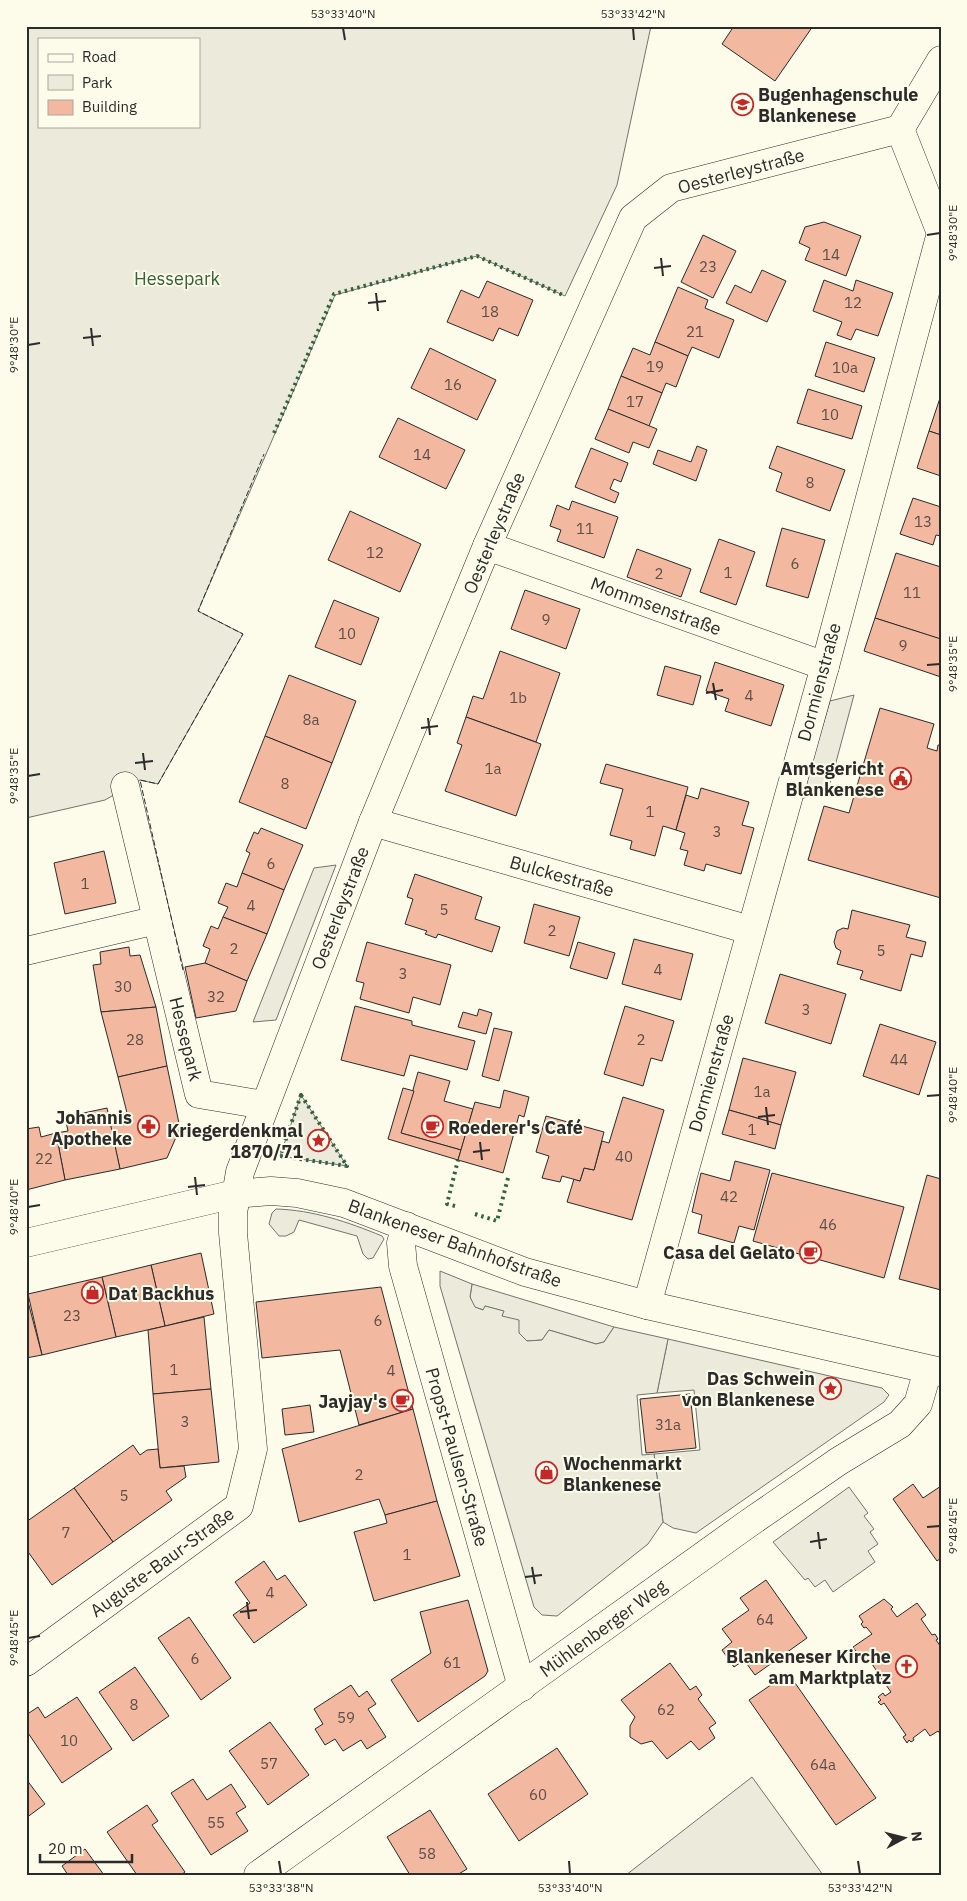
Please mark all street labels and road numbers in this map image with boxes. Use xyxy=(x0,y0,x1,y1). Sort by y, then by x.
street label: Oesterleystraße xyxy=(675,143,807,199)
street label: Oesterleystraße xyxy=(458,469,530,597)
street label: Mommsenstraße xyxy=(587,572,725,640)
street label: Dormienstraße xyxy=(792,620,846,744)
street label: Oesterleystraße xyxy=(306,843,374,973)
street label: Bulckestraße xyxy=(507,850,617,902)
street label: Hessepark xyxy=(164,994,208,1084)
street label: Dormienstraße xyxy=(683,1011,739,1135)
street label: Blankeneser Bahnhofstraße xyxy=(345,1194,565,1292)
street label: Propst-Paulsen-Straße xyxy=(420,1365,494,1549)
street label: Auguste-Baur-Straße xyxy=(85,1502,239,1622)
street label: Mühlenberger Weg xyxy=(535,1574,672,1682)

